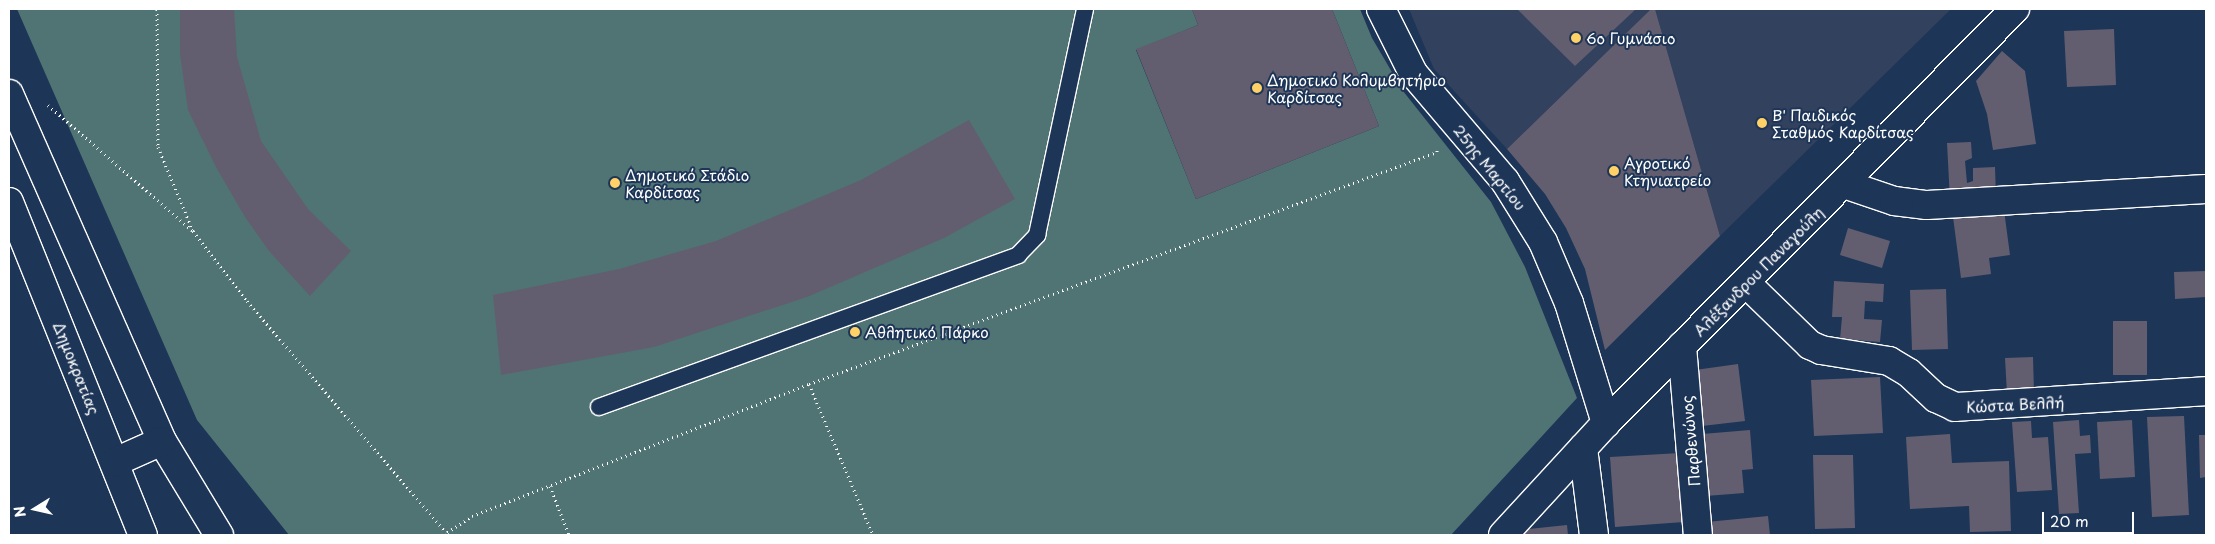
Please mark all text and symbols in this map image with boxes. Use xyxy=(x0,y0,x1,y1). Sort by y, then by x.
place label: 6ο Γυμνάσιο xyxy=(1586,29,1676,47)
marker: 6ο Γυμνάσιο xyxy=(1570,32,1582,44)
place label: Δημοτικό Κολυμβητήριο Καρδίτσας xyxy=(1267,70,1446,105)
marker: Δημοτικό Κολυμβητήριο Καρδίτσας xyxy=(1251,82,1263,94)
place label: Β' Παιδικός Σταθμός Καρδίτσας xyxy=(1772,105,1913,140)
marker: Β' Παιδικός Σταθμός Καρδίτσας xyxy=(1756,117,1768,129)
street label: 25ης Μαρτίου xyxy=(1450,121,1530,213)
place label: Αγροτικό Κτηνιατρείο xyxy=(1624,153,1711,188)
place label: Δημοτικό Στάδιο Καρδίτσας xyxy=(625,165,749,200)
marker: Αγροτικό Κτηνιατρείο xyxy=(1608,165,1620,177)
marker: Δημοτικό Στάδιο Καρδίτσας xyxy=(609,177,621,189)
street label: Αλέξανδρου Παναγούλη xyxy=(1690,203,1826,339)
street label: Δημοκρατίας xyxy=(50,319,104,417)
place label: Αθλητικό Πάρκο xyxy=(865,323,989,341)
marker: Αθλητικό Πάρκο xyxy=(849,326,861,338)
street label: Κώστα Βελλή xyxy=(1965,392,2065,416)
street label: Παρθενώνος xyxy=(1677,395,1703,487)
north arrow xyxy=(10,484,60,534)
scale bar xyxy=(2045,502,2138,534)
text: N xyxy=(8,504,31,519)
text: 20 m xyxy=(2050,509,2089,532)

